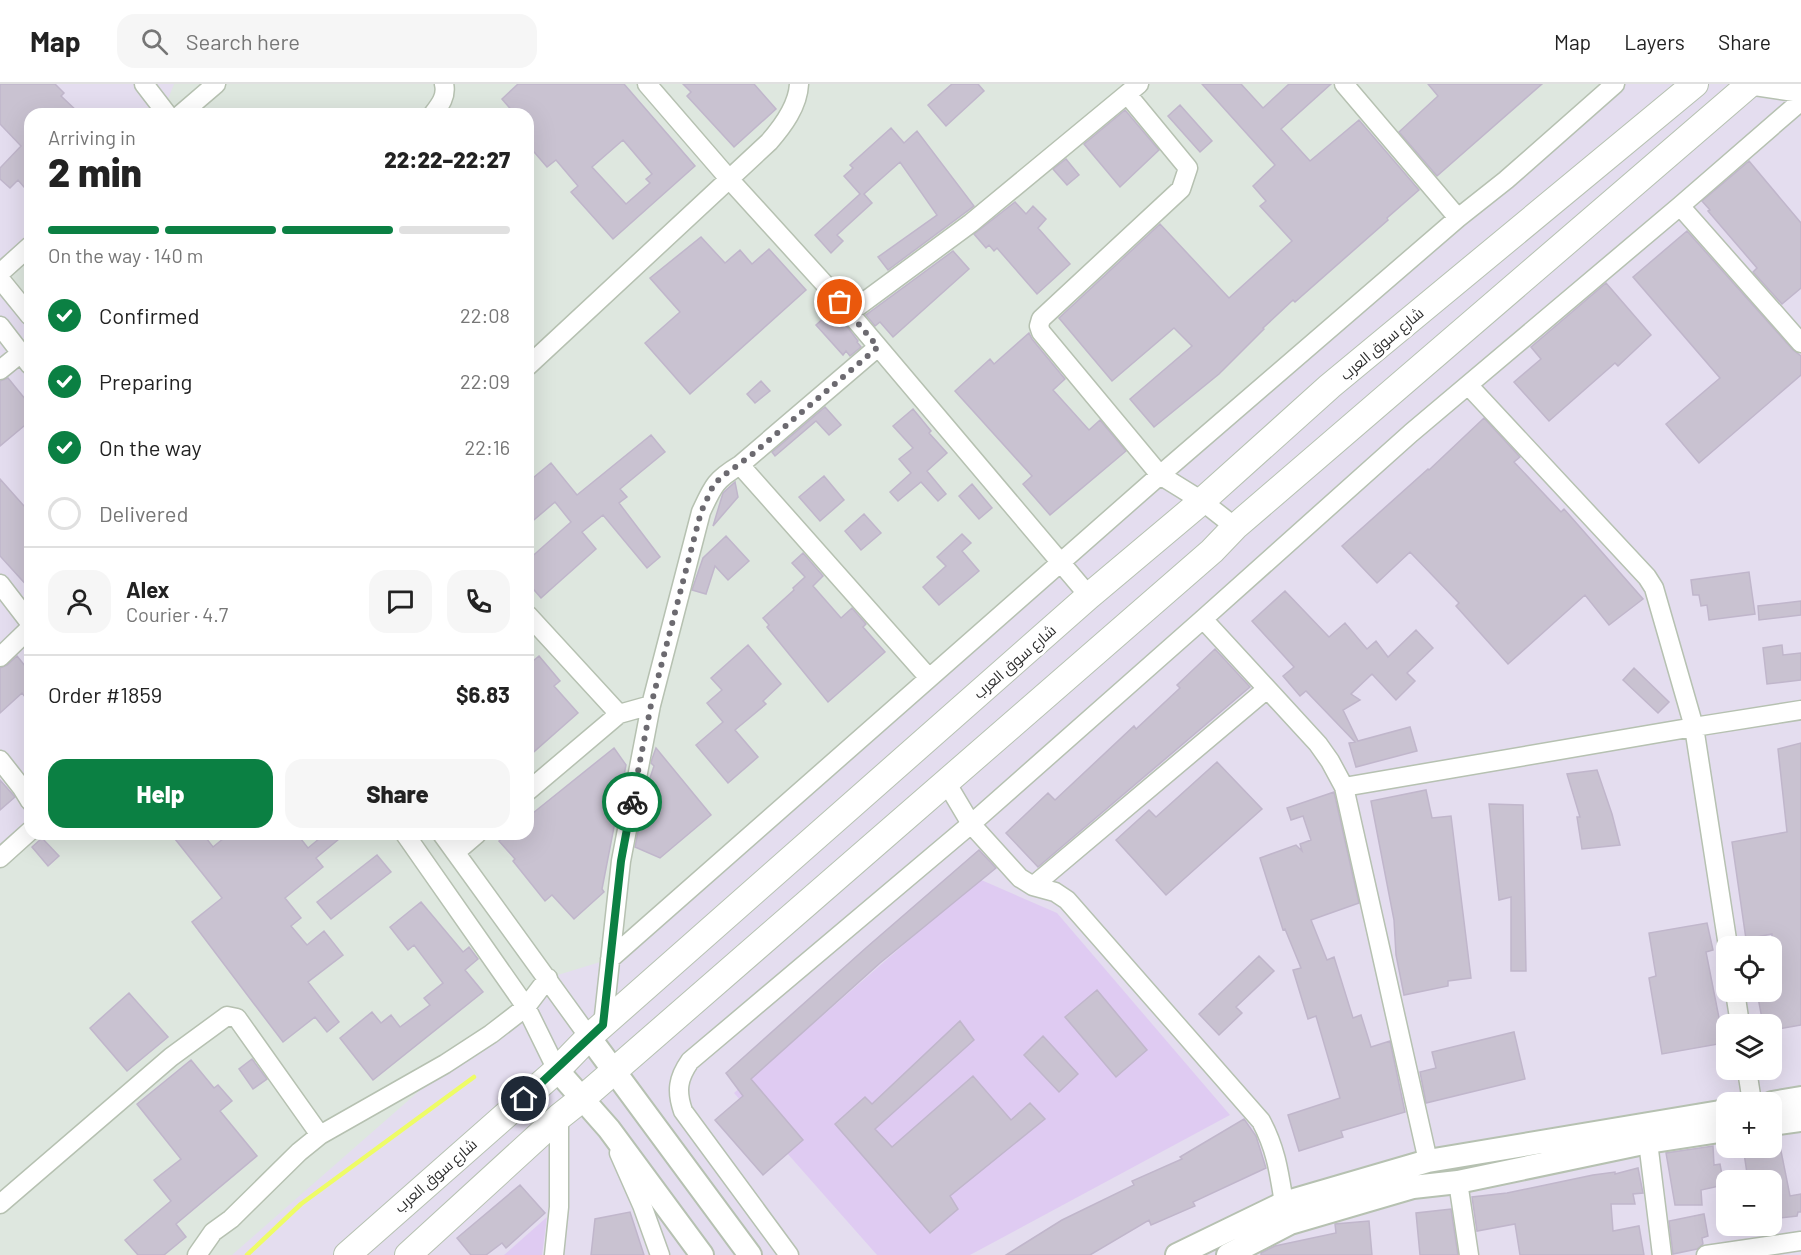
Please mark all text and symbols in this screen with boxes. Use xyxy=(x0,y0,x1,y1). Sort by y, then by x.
search box xyxy=(117,14,537,68)
text: Map xyxy=(30,24,81,58)
icon: search xyxy=(138,25,171,58)
text: Search here xyxy=(186,28,300,54)
text: Map xyxy=(1554,29,1591,54)
text: Layers xyxy=(1624,29,1685,54)
text: Share xyxy=(1718,29,1771,54)
text: Arriving in xyxy=(48,125,136,149)
text: 22:22–22:27 xyxy=(384,146,510,172)
text: 2 min xyxy=(48,148,142,195)
text: On the way · 140 m xyxy=(48,243,203,267)
pin xyxy=(814,276,865,327)
icon: bag xyxy=(823,285,856,318)
icon: check xyxy=(48,299,81,332)
text: Confirmed xyxy=(99,302,199,328)
text: 22:08 xyxy=(460,303,510,327)
street label: شارع سوق العرب xyxy=(1336,303,1429,386)
icon: check xyxy=(48,365,81,398)
text: Preparing xyxy=(99,368,192,394)
text: 22:09 xyxy=(460,369,510,393)
icon: check xyxy=(48,431,81,464)
text: On the way xyxy=(99,434,202,460)
text: 22:16 xyxy=(464,435,510,459)
text: Delivered xyxy=(99,500,188,526)
button: person xyxy=(48,570,111,633)
button: chat xyxy=(369,570,432,633)
button: phone xyxy=(447,570,510,633)
text: Alex xyxy=(126,576,169,602)
text: Courier · 4.7 xyxy=(126,602,228,626)
street label: شارع سوق العرب xyxy=(970,621,1061,704)
text: Order #1859 xyxy=(48,681,162,707)
text: $6.83 xyxy=(456,681,510,707)
button: Help xyxy=(48,759,273,828)
button: Share xyxy=(285,759,510,828)
courier xyxy=(602,772,662,832)
icon: bike xyxy=(616,786,649,819)
map controls xyxy=(1716,936,1782,1236)
button: locate xyxy=(1716,936,1782,1002)
button: layers xyxy=(1716,1014,1782,1080)
pin xyxy=(498,1073,549,1124)
icon: home xyxy=(507,1082,540,1115)
button: + xyxy=(1716,1092,1782,1158)
street label: شارع سوق العرب xyxy=(391,1135,482,1218)
button: − xyxy=(1716,1170,1782,1236)

